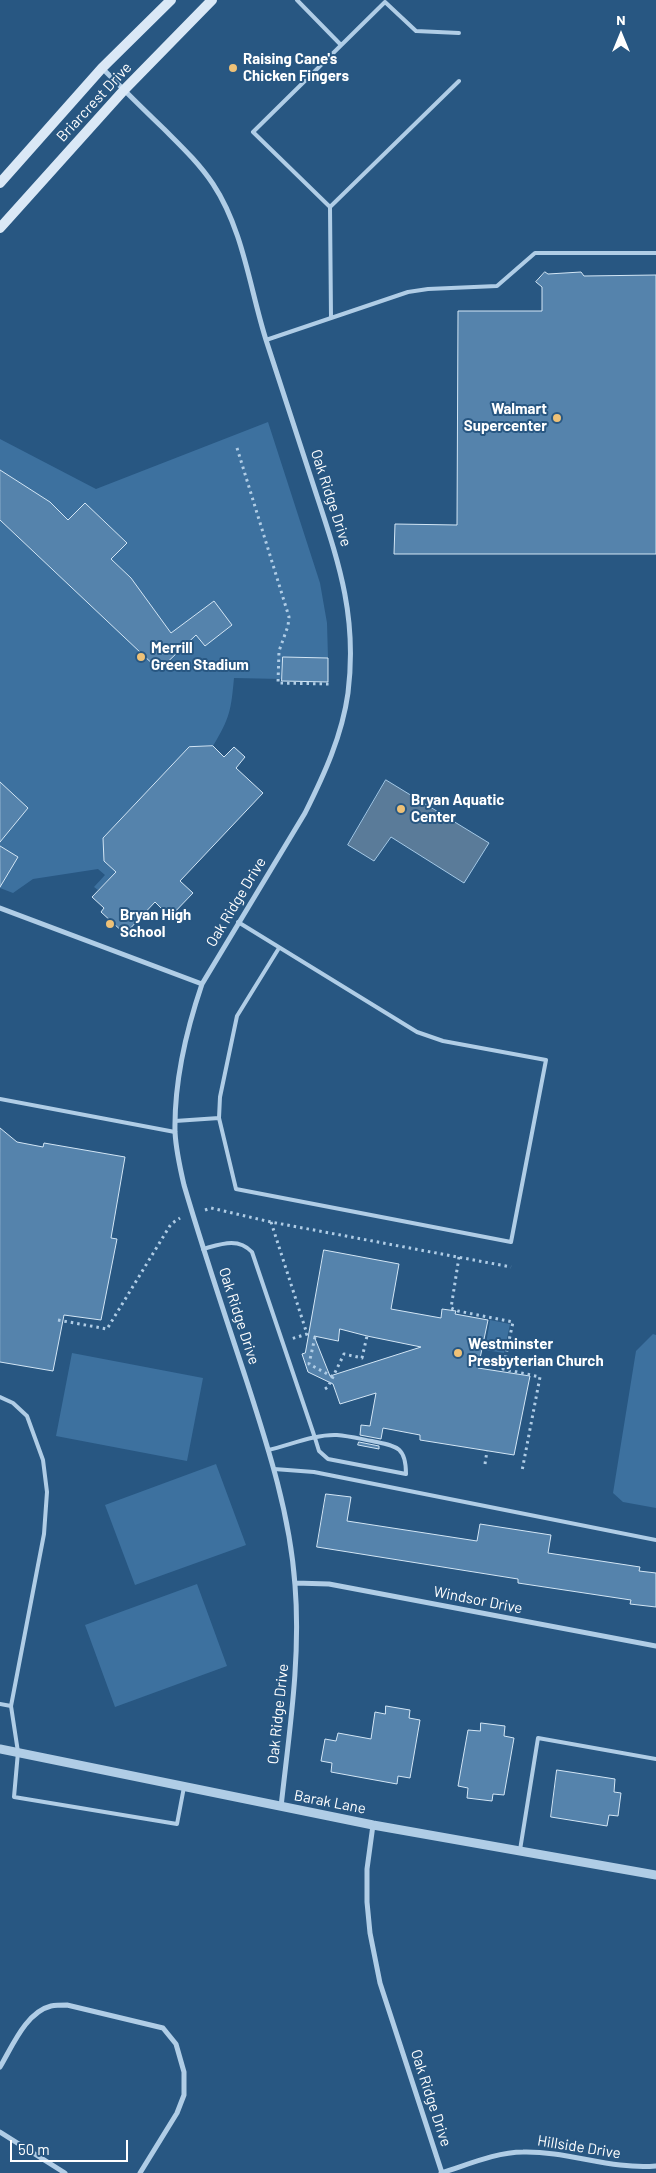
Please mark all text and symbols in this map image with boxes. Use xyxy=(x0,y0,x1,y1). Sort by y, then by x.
north arrow xyxy=(596,10,646,60)
text: N xyxy=(616,11,626,28)
place label: Raising Cane's Chicken Fingers xyxy=(243,50,349,85)
street label: Briarcrest Drive xyxy=(53,59,135,145)
marker: Raising Cane's Chicken Fingers xyxy=(227,62,239,74)
place label: Walmart Supercenter xyxy=(464,400,547,435)
marker: Walmart Supercenter xyxy=(551,412,563,424)
street label: Oak Ridge Drive xyxy=(307,447,355,549)
place label: Merrill Green Stadium xyxy=(151,639,249,674)
marker: Merrill Green Stadium xyxy=(135,651,147,663)
place label: Bryan Aquatic Center xyxy=(411,791,504,826)
marker: Bryan Aquatic Center xyxy=(395,803,407,815)
street label: Oak Ridge Drive xyxy=(202,854,270,950)
place label: Bryan High School xyxy=(120,906,191,941)
marker: Bryan High School xyxy=(104,918,116,930)
street label: Oak Ridge Drive xyxy=(215,1265,263,1367)
place label: Westminster Presbyterian Church xyxy=(468,1335,604,1370)
marker: Westminster Presbyterian Church xyxy=(452,1347,464,1359)
street label: Windsor Drive xyxy=(432,1583,524,1617)
street label: Oak Ridge Drive xyxy=(264,1663,292,1765)
street label: Barak Lane xyxy=(293,1786,367,1818)
street label: Oak Ridge Drive xyxy=(407,2047,455,2149)
scale bar xyxy=(12,2130,130,2162)
street label: Hillside Drive xyxy=(536,2132,622,2162)
text: 50 m xyxy=(18,2140,50,2158)

